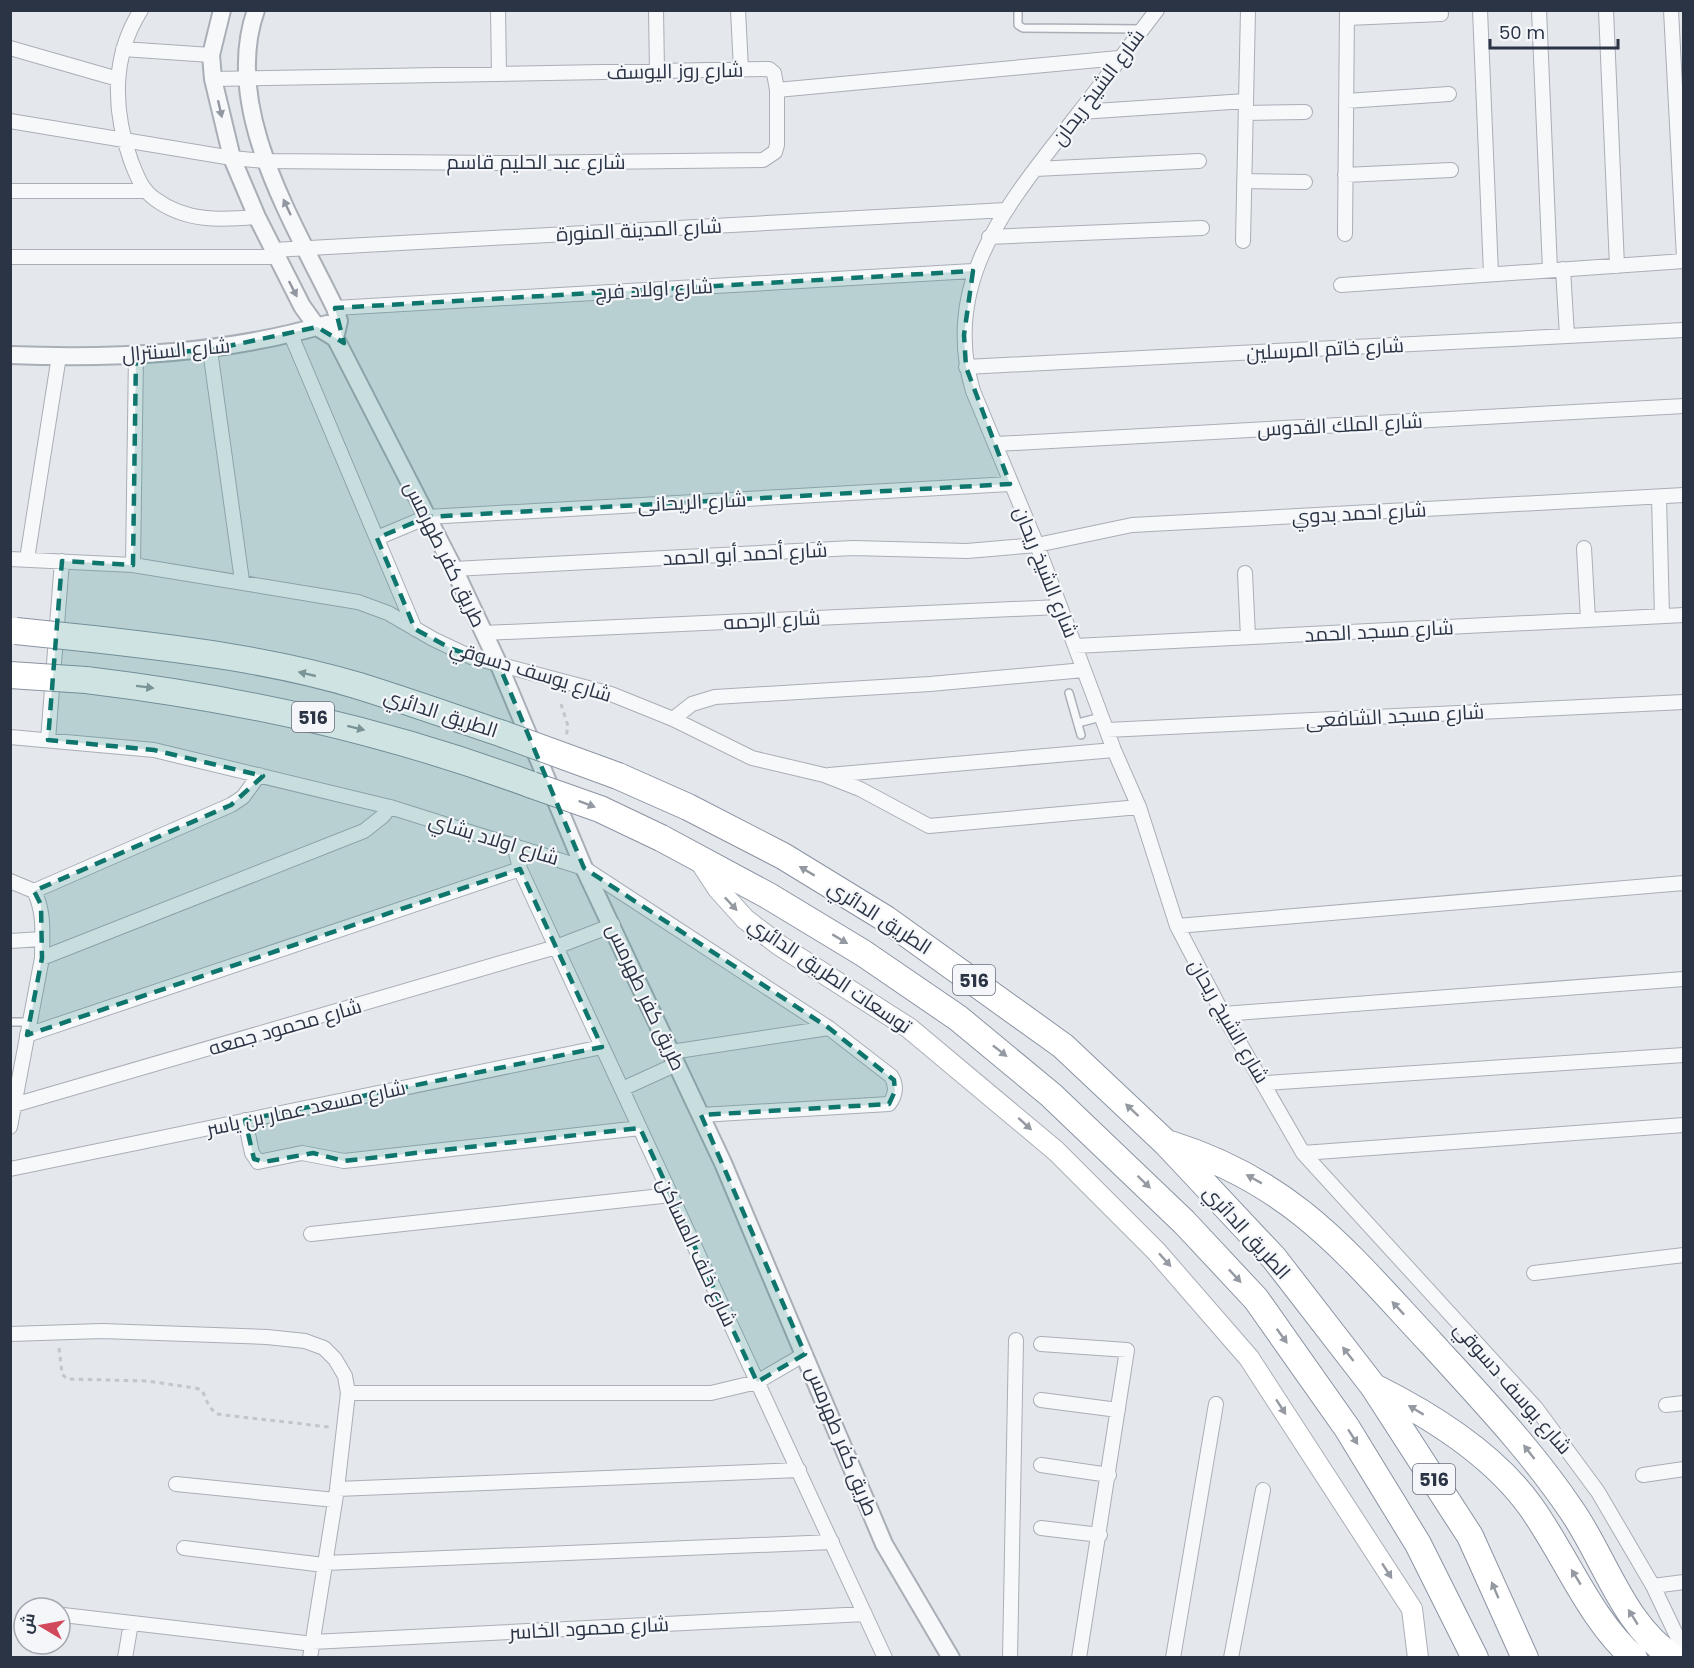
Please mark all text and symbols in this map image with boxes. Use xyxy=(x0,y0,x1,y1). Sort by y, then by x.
scale bar xyxy=(1490,12,1618,50)
text: 50 m xyxy=(1499,20,1545,45)
street label: شارع الشيخ ريحان xyxy=(1045,23,1151,151)
street label: شارع روز اليوسف xyxy=(606,56,744,86)
one-way arrow xyxy=(216,100,226,118)
street label: شارع عبد الحليم قاسم xyxy=(446,148,626,176)
one-way arrow xyxy=(282,199,291,216)
street label: شارع المدينة المنورة xyxy=(555,212,723,248)
street label: شارع اولاد فرج xyxy=(594,272,714,306)
one-way arrow xyxy=(288,280,298,297)
street label: شارع السنترال xyxy=(121,331,231,369)
street label: شارع خاتم المرسلين xyxy=(1245,331,1405,367)
street label: شارع الملك القدوس xyxy=(1256,407,1424,443)
street label: طريق كفر طهرمس xyxy=(397,476,493,632)
street label: شارع الريحانى xyxy=(637,485,747,519)
street label: شارع احمد بدوي xyxy=(1291,495,1427,533)
street label: شارع الشيخ ريحان xyxy=(1007,502,1085,642)
street label: شارع أحمد أبو الحمد xyxy=(662,536,828,572)
street label: شارع الرحمه xyxy=(723,603,821,637)
street label: شارع مسجد الحمد xyxy=(1304,613,1454,649)
street label: شارع يوسف دسوقي xyxy=(446,633,615,711)
one-way arrow xyxy=(297,668,316,678)
street label: الطريق الدائري xyxy=(380,681,502,746)
one-way arrow xyxy=(135,682,154,692)
street label: شارع مسجد الشافعى xyxy=(1305,697,1485,735)
road number: 516 xyxy=(292,702,334,732)
one-way arrow xyxy=(347,724,366,734)
one-way arrow xyxy=(578,800,596,809)
street label: شارع اولاد بشاي xyxy=(425,806,562,874)
one-way arrow xyxy=(799,865,815,876)
street label: الطريق الدائري xyxy=(822,873,937,963)
one-way arrow xyxy=(724,896,737,911)
street label: توسعات الطريق الدائري xyxy=(742,910,918,1042)
street label: طريق كفر طهرمس xyxy=(600,919,692,1075)
one-way arrow xyxy=(832,933,848,944)
street label: شارع الشيخ ريحان xyxy=(1182,954,1276,1088)
road number: 516 xyxy=(953,965,995,995)
street label: شارع محمود جمعه xyxy=(205,992,365,1062)
one-way arrow xyxy=(992,1044,1007,1056)
street label: شارع مسعد عمار بن ياسر xyxy=(203,1073,408,1143)
one-way arrow xyxy=(1125,1104,1139,1118)
one-way arrow xyxy=(1017,1117,1032,1130)
street label: شارع خلف المساكن xyxy=(650,1173,744,1331)
one-way arrow xyxy=(1245,1174,1262,1184)
one-way arrow xyxy=(1136,1175,1151,1189)
street label: الطريق الدائري xyxy=(1196,1179,1297,1287)
one-way arrow xyxy=(1158,1252,1171,1267)
one-way arrow xyxy=(1227,1269,1241,1283)
one-way arrow xyxy=(1392,1301,1405,1316)
street label: شارع يوسف دسوقي xyxy=(1446,1316,1579,1462)
one-way arrow xyxy=(1276,1327,1288,1343)
one-way arrow xyxy=(1341,1346,1354,1362)
street label: طريق كفر طهرمس xyxy=(799,1362,885,1520)
one-way arrow xyxy=(1275,1399,1286,1415)
one-way arrow xyxy=(1408,1404,1424,1415)
one-way arrow xyxy=(1347,1429,1359,1445)
one-way arrow xyxy=(1524,1445,1536,1460)
road number: 516 xyxy=(1413,1464,1455,1494)
one-way arrow xyxy=(1381,1562,1393,1578)
one-way arrow xyxy=(1570,1569,1581,1585)
one-way arrow xyxy=(1491,1581,1500,1598)
north arrow xyxy=(12,1596,72,1656)
one-way arrow xyxy=(1627,1609,1638,1625)
street label: شارع محمود الخاسر xyxy=(507,1610,670,1646)
text: ش xyxy=(15,1611,41,1636)

